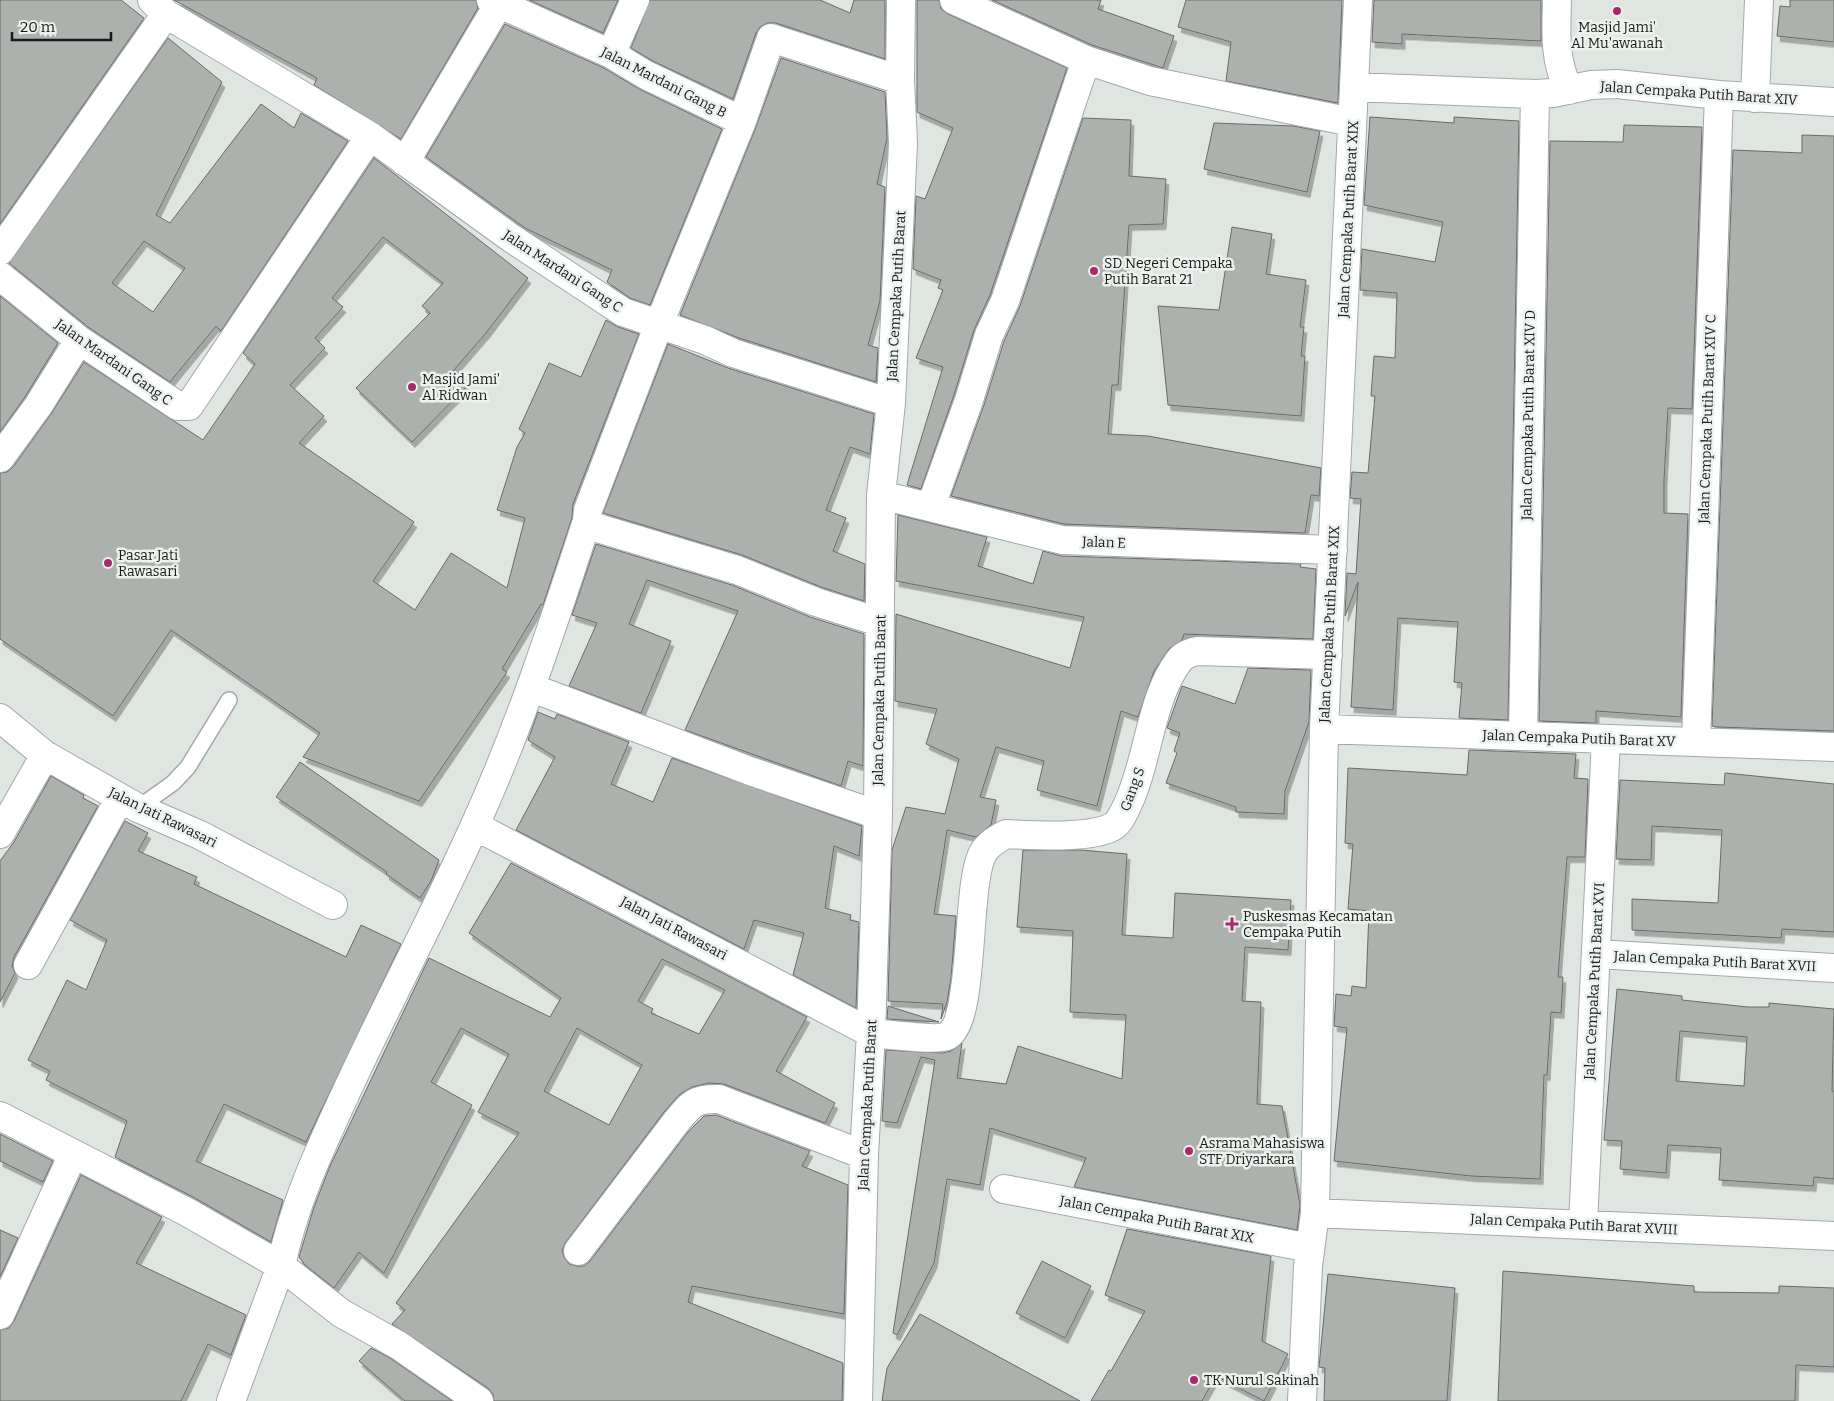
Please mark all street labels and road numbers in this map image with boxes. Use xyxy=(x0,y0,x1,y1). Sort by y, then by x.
street label: Jalan Mardani Gang B xyxy=(597,43,729,122)
street label: Jalan Cempaka Putih Barat XIV xyxy=(1599,78,1798,109)
street label: Jalan Cempaka Putih Barat XIX xyxy=(1335,120,1362,319)
street label: Jalan Cempaka Putih Barat xyxy=(883,210,909,383)
street label: Jalan Mardani Gang C xyxy=(499,226,626,316)
street label: Jalan Cempaka Putih Barat XIV D xyxy=(1518,310,1539,521)
street label: Jalan Cempaka Putih Barat XIV C xyxy=(1695,314,1720,525)
street label: Jalan Mardani Gang C xyxy=(51,315,175,409)
street label: Jalan Cempaka Putih Barat XIX xyxy=(1316,525,1343,724)
street label: Jalan E xyxy=(1081,533,1126,552)
street label: Jalan Cempaka Putih Barat xyxy=(869,614,889,787)
street label: Jalan Cempaka Putih Barat XV xyxy=(1481,727,1676,750)
street label: Gang S xyxy=(1117,765,1148,814)
street label: Jalan Jati Rawasari xyxy=(105,783,220,851)
street label: Jalan Cempaka Putih Barat XVI xyxy=(1581,882,1608,1081)
street label: Jalan Jati Rawasari xyxy=(617,893,730,964)
street label: Jalan Cempaka Putih Barat XVII xyxy=(1612,948,1817,975)
street label: Jalan Cempaka Putih Barat xyxy=(854,1019,880,1192)
street label: Jalan Cempaka Putih Barat XIX xyxy=(1057,1192,1256,1247)
street label: Jalan Cempaka Putih Barat XVIII xyxy=(1469,1211,1678,1238)

